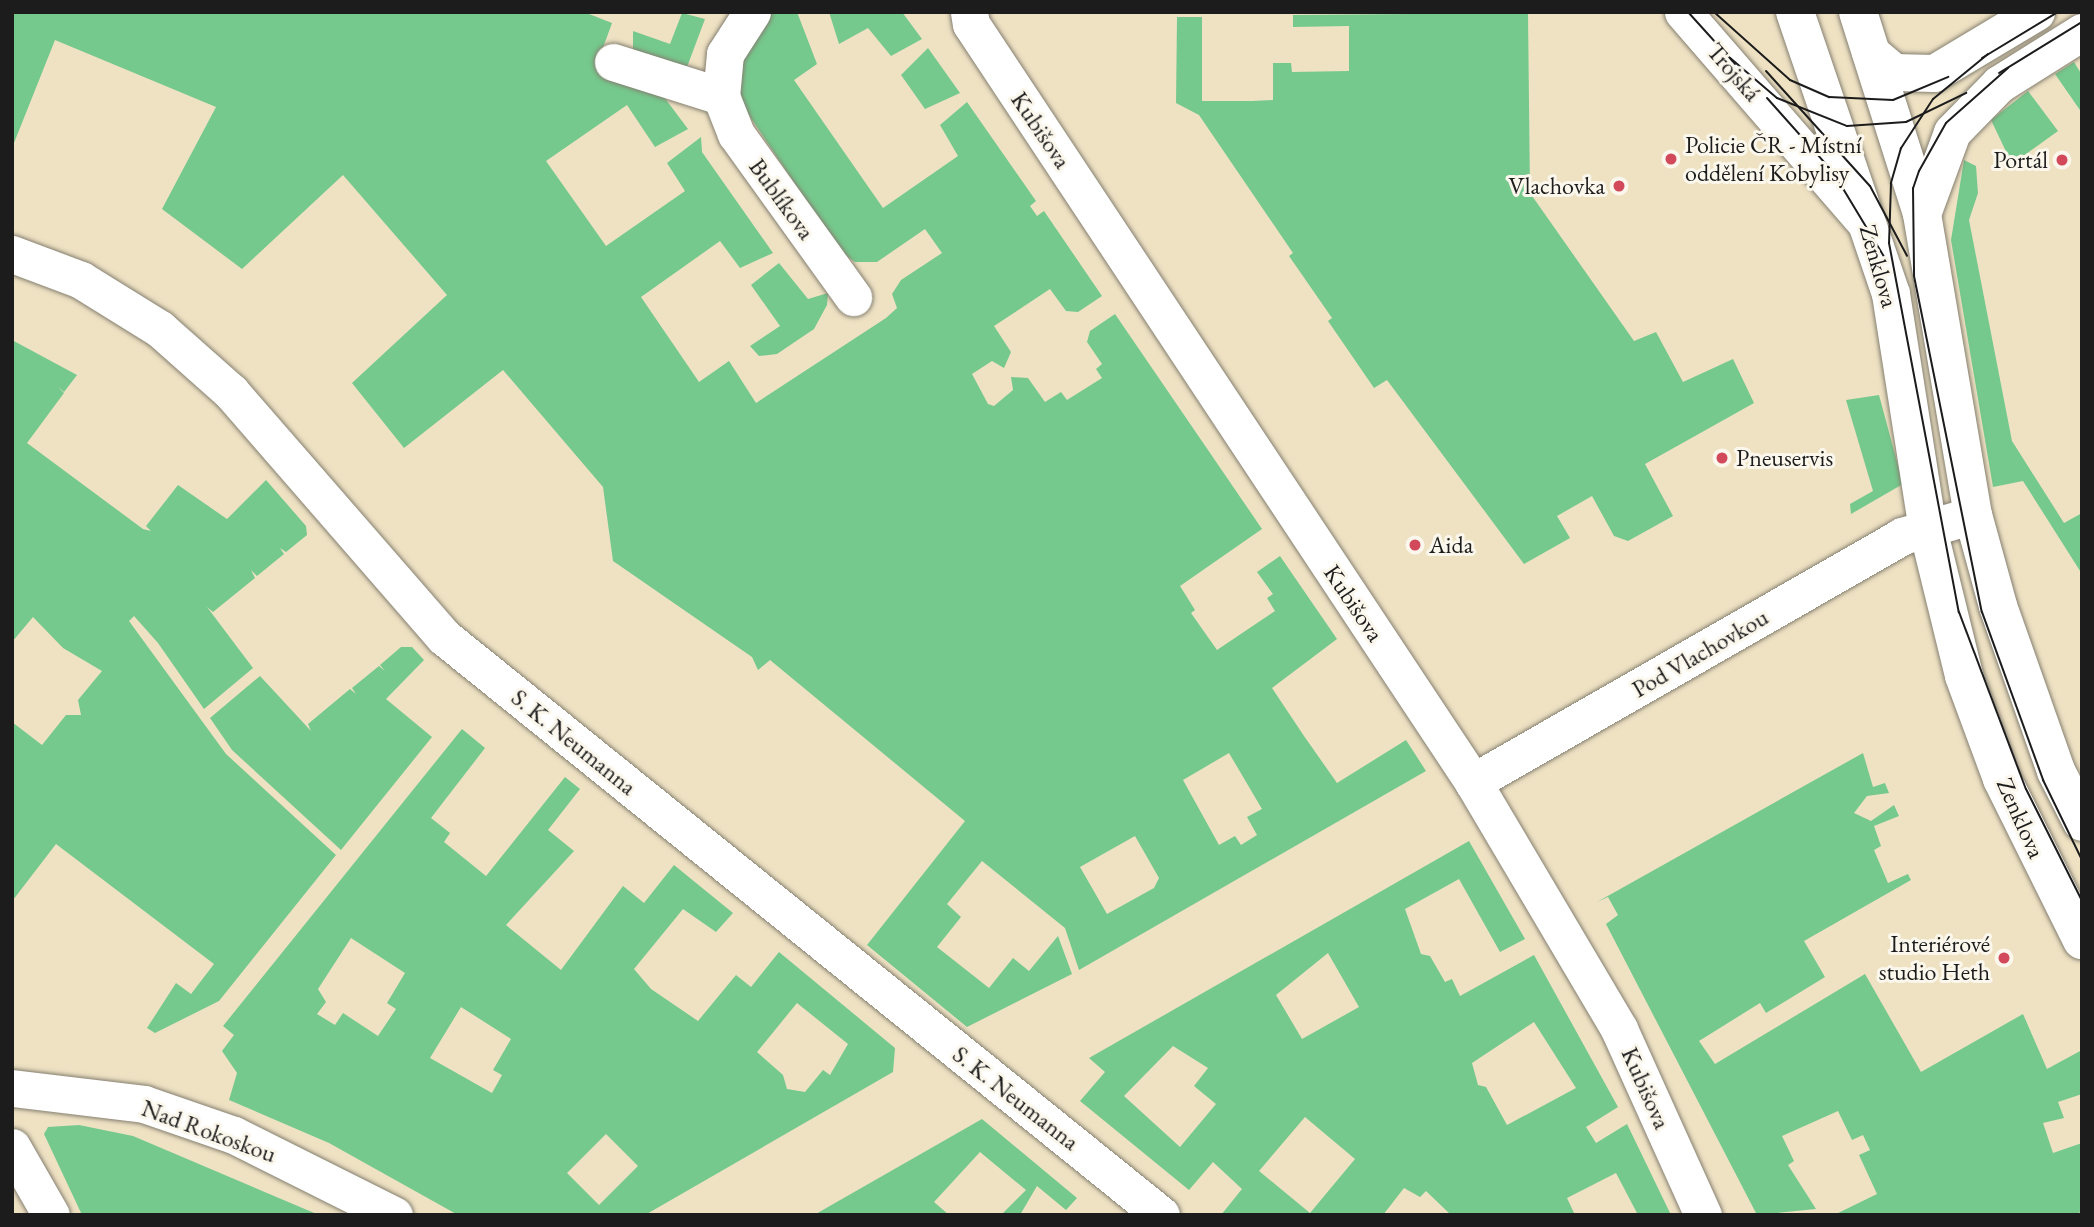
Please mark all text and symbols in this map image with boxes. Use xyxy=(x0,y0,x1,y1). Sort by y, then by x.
street label: Trojská xyxy=(1701,37,1767,107)
street label: Kubišova xyxy=(1005,86,1077,174)
place label: Policie ČR - Místní oddělení Kobylisy xyxy=(1685,131,1862,187)
place label: Portál xyxy=(1993,146,2048,174)
marker: Policie ČR - Místní oddělení Kobylisy xyxy=(1663,151,1679,167)
marker: Portál xyxy=(2054,152,2070,168)
street label: Bublíkova xyxy=(743,153,821,245)
place label: Vlachovka xyxy=(1509,172,1605,200)
marker: Vlachovka xyxy=(1611,178,1627,194)
street label: Zenklova xyxy=(1853,221,1905,311)
place label: Pneuservis xyxy=(1736,444,1833,472)
marker: Pneuservis xyxy=(1714,450,1730,466)
place label: Aida xyxy=(1429,531,1473,559)
marker: Aida xyxy=(1407,537,1423,553)
street label: Kubišova xyxy=(1318,559,1390,647)
street label: Pod Vlachovkou xyxy=(1627,602,1773,704)
street label: S. K. Neumanna xyxy=(506,683,642,801)
street label: Zenklova xyxy=(1991,773,2051,863)
place label: Interiérové studio Heth xyxy=(1879,930,1990,986)
marker: Interiérové studio Heth xyxy=(1996,950,2012,966)
street label: S. K. Neumanna xyxy=(947,1040,1085,1156)
street label: Kubišova xyxy=(1615,1043,1677,1133)
street label: Nad Rokoskou xyxy=(138,1093,280,1169)

